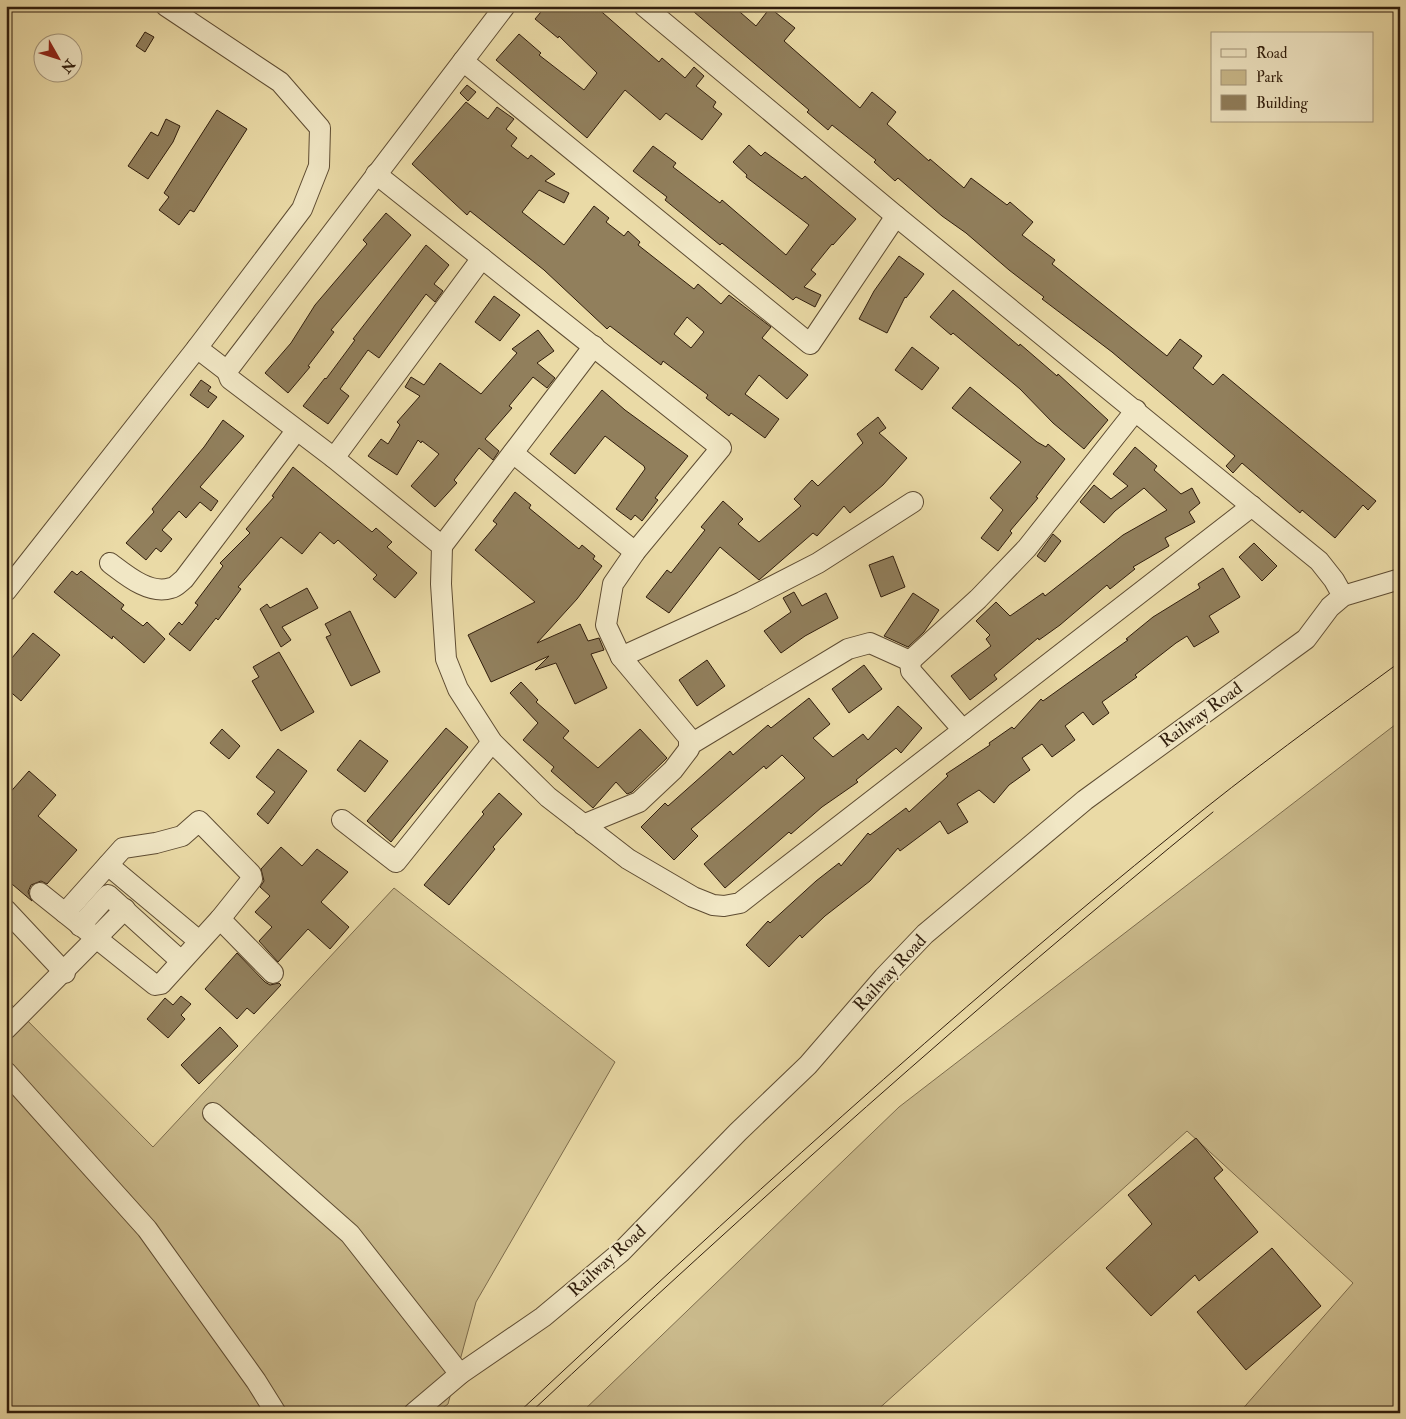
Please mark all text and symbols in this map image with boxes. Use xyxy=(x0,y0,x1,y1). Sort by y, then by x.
north arrow xyxy=(32,32,82,82)
legend xyxy=(1211,32,1374,122)
text: Road xyxy=(1256,44,1288,63)
text: N xyxy=(57,55,79,76)
text: Park xyxy=(1256,68,1283,87)
text: Building xyxy=(1256,94,1308,113)
street label: Railway Road xyxy=(1155,677,1247,753)
street label: Railway Road xyxy=(848,930,932,1016)
street label: Railway Road xyxy=(563,1220,651,1302)

